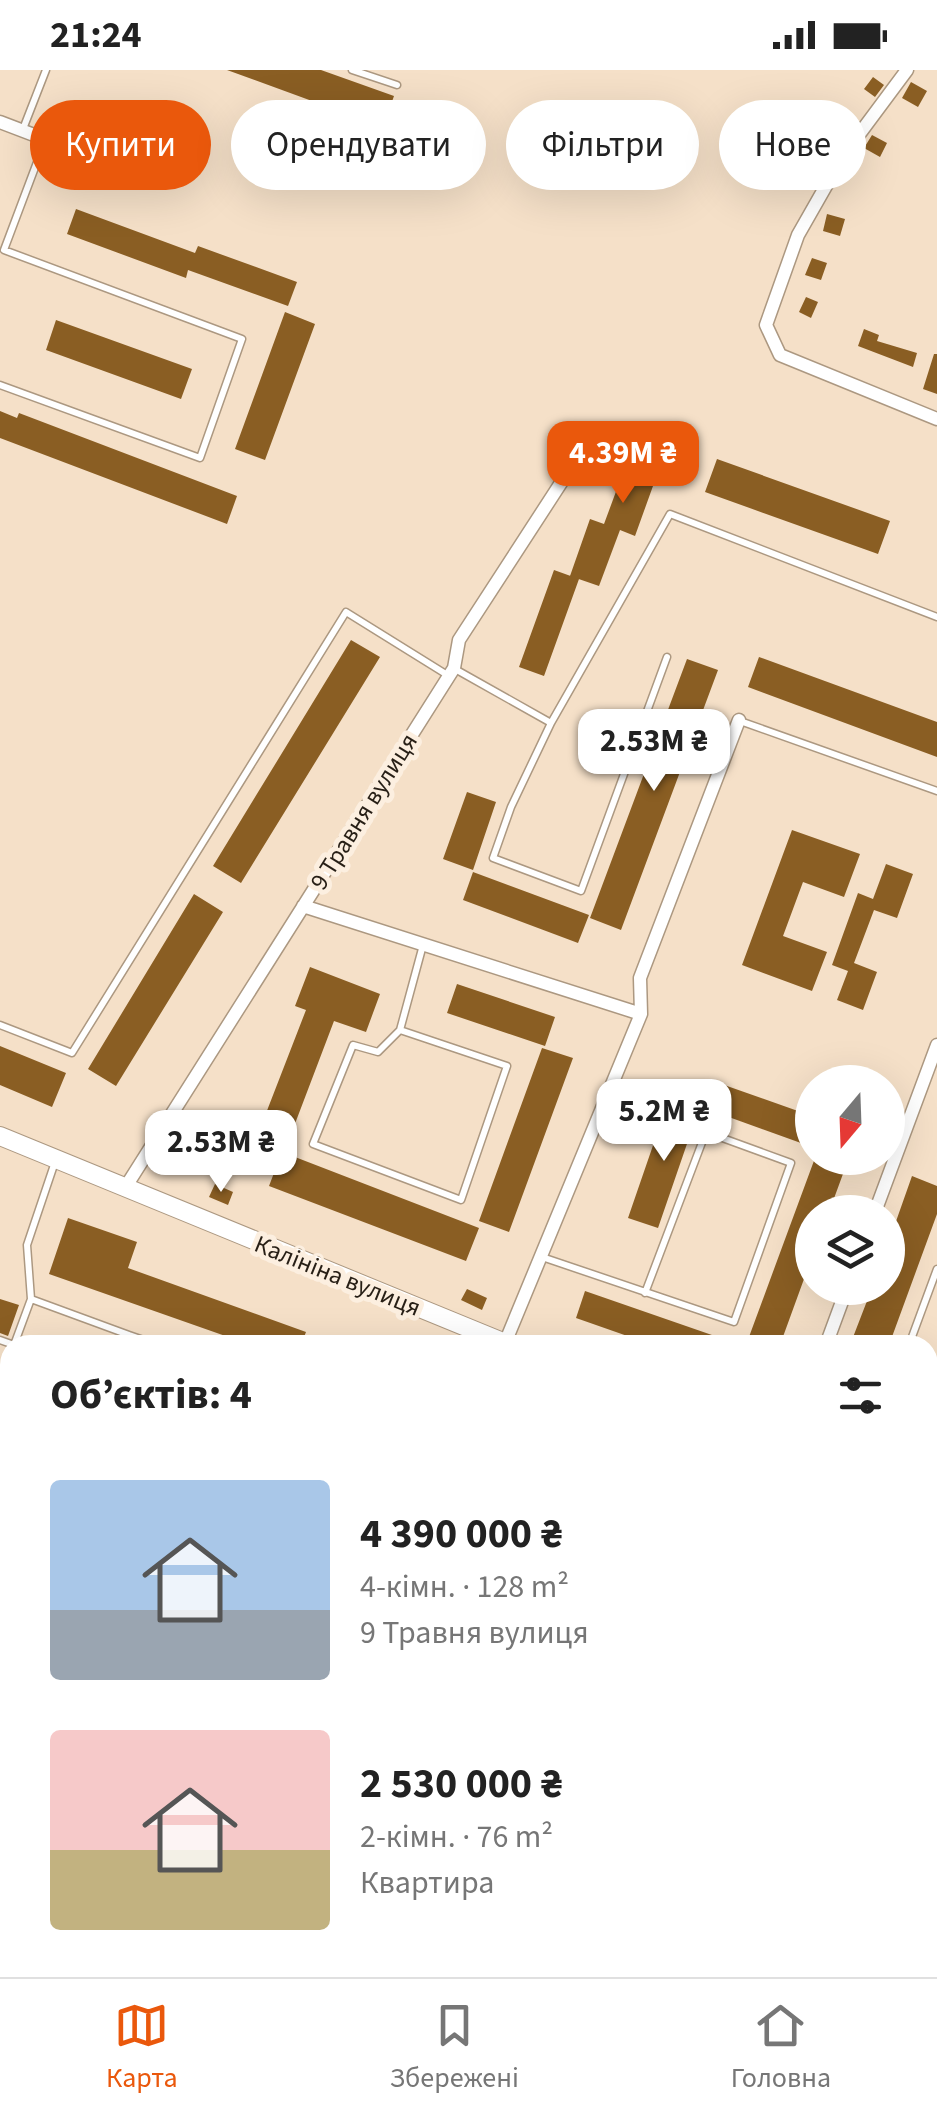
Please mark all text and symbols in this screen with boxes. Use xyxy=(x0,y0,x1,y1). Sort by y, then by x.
text: 21:24 xyxy=(50,8,142,62)
chip: Купити xyxy=(30,100,211,190)
chip: Орендувати xyxy=(231,100,486,190)
chip: Фільтри xyxy=(506,100,699,190)
chip: Нове xyxy=(719,100,866,190)
pin: 4.39M ₴ xyxy=(531,421,715,506)
text: 4.39M ₴ xyxy=(569,430,677,476)
pin: 2.53M ₴ xyxy=(562,709,746,794)
text: 2.53M ₴ xyxy=(600,718,708,764)
street label: 9 Травня вулиця xyxy=(301,726,426,897)
north arrow xyxy=(795,1065,905,1175)
map controls xyxy=(795,1065,905,1305)
pin: 5.2M ₴ xyxy=(583,1079,745,1164)
text: 5.2M ₴ xyxy=(618,1088,710,1134)
pin: 2.53M ₴ xyxy=(129,1110,313,1195)
text: 2.53M ₴ xyxy=(167,1119,275,1165)
button: layers xyxy=(795,1195,905,1305)
street label: Калініна вулиця xyxy=(249,1226,426,1326)
text: Об’єктів: 4 xyxy=(50,1365,252,1425)
icon: filters xyxy=(833,1368,888,1423)
text: 4 390 000 ₴ xyxy=(360,1504,563,1564)
icon: home xyxy=(130,1520,250,1640)
text: 4-кімн. · 128 m² xyxy=(360,1564,569,1610)
text: 9 Травня вулиця xyxy=(360,1610,589,1656)
text: 2 530 000 ₴ xyxy=(360,1754,563,1814)
icon: home xyxy=(130,1770,250,1890)
text: 2-кімн. · 76 m² xyxy=(360,1814,553,1860)
text: Квартира xyxy=(360,1860,494,1906)
tab: Карта xyxy=(106,1998,178,2098)
tab: Збережені xyxy=(390,1998,519,2098)
tab: Головна xyxy=(731,1998,831,2098)

